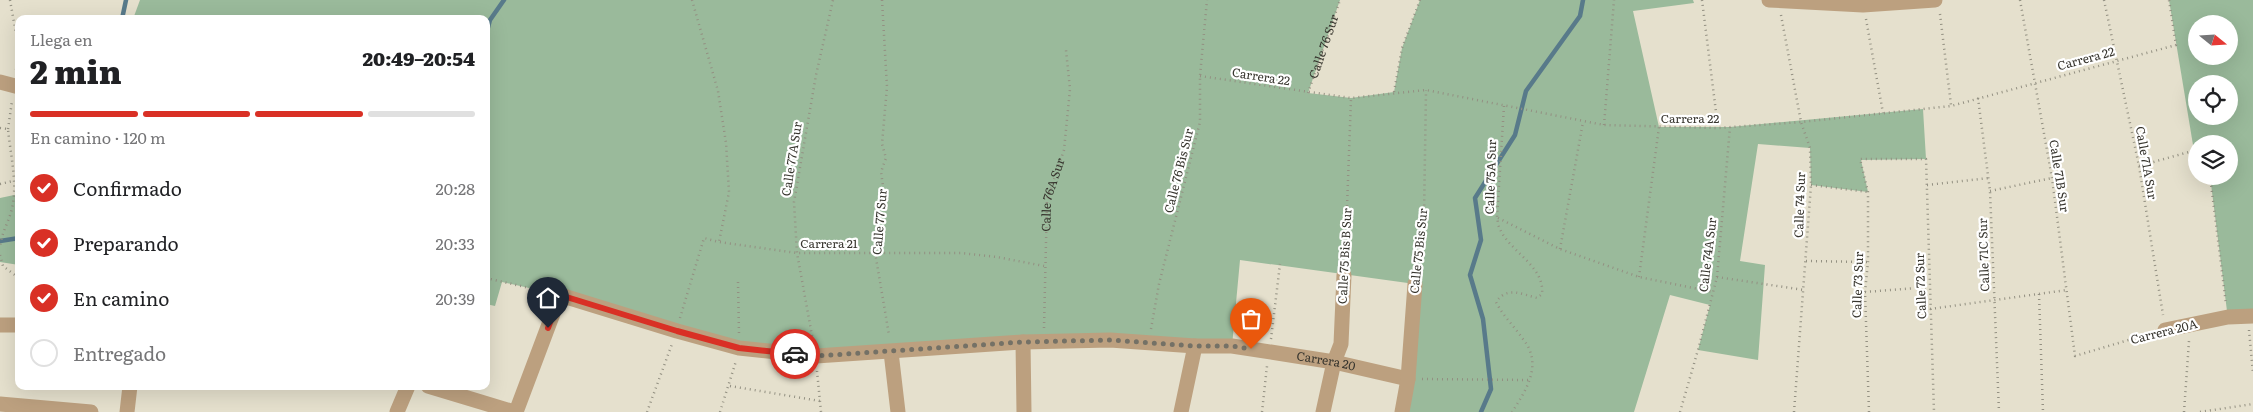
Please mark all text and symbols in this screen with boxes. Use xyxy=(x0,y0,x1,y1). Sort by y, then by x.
street label: Calle 76 Sur xyxy=(1304,12,1342,81)
north arrow xyxy=(2188,15,2238,65)
map controls xyxy=(2188,15,2238,185)
text: Llega en xyxy=(30,27,93,51)
street label: Carrera 22 xyxy=(2055,42,2116,74)
text: 20:49–20:54 xyxy=(362,44,475,72)
text: 2 min xyxy=(30,46,122,94)
street label: Carrera 22 xyxy=(1231,63,1292,89)
button: locate xyxy=(2188,75,2238,125)
street label: Carrera 22 xyxy=(1661,109,1719,127)
street label: Calle 77A Sur xyxy=(776,120,806,197)
text: En camino · 120 m xyxy=(30,125,165,149)
street label: Calle 71A Sur xyxy=(2132,125,2162,201)
street label: Calle 76 Bis Sur xyxy=(1159,126,1197,215)
button: layers xyxy=(2188,135,2238,185)
street label: Calle 71B Sur xyxy=(2045,138,2075,214)
street label: Calle 75A Sur xyxy=(1480,139,1500,215)
street label: Calle 76A Sur xyxy=(1036,155,1069,232)
street label: Calle 74 Sur xyxy=(1789,171,1809,238)
icon: check xyxy=(30,174,58,202)
text: Confirmado xyxy=(73,174,182,202)
text: 20:28 xyxy=(436,176,475,200)
street label: Calle 77 Sur xyxy=(867,188,891,256)
street label: Calle 75 Bis B Sur xyxy=(1333,207,1356,304)
street label: Calle 75 Bis Sur xyxy=(1405,207,1431,294)
street label: Calle 74A Sur xyxy=(1694,216,1721,293)
street label: Calle 71C Sur xyxy=(1973,218,1993,292)
icon: check xyxy=(30,229,58,257)
text: Preparando xyxy=(73,229,179,257)
text: 20:33 xyxy=(436,231,475,255)
street label: Carrera 21 xyxy=(800,234,858,252)
street label: Calle 73 Sur xyxy=(1847,251,1867,319)
street label: Calle 72 Sur xyxy=(1910,252,1930,319)
pin xyxy=(527,277,569,328)
icon: check xyxy=(30,284,58,312)
text: En camino xyxy=(73,284,169,312)
icon: home xyxy=(534,284,562,312)
text: 20:39 xyxy=(435,286,475,310)
pin xyxy=(1230,298,1272,349)
icon: bag xyxy=(1237,305,1265,333)
street label: Carrera 20A xyxy=(2128,314,2199,348)
courier xyxy=(770,329,820,379)
text: Entregado xyxy=(73,339,166,367)
icon: car xyxy=(781,340,809,368)
street label: Carrera 20 xyxy=(1295,346,1357,375)

